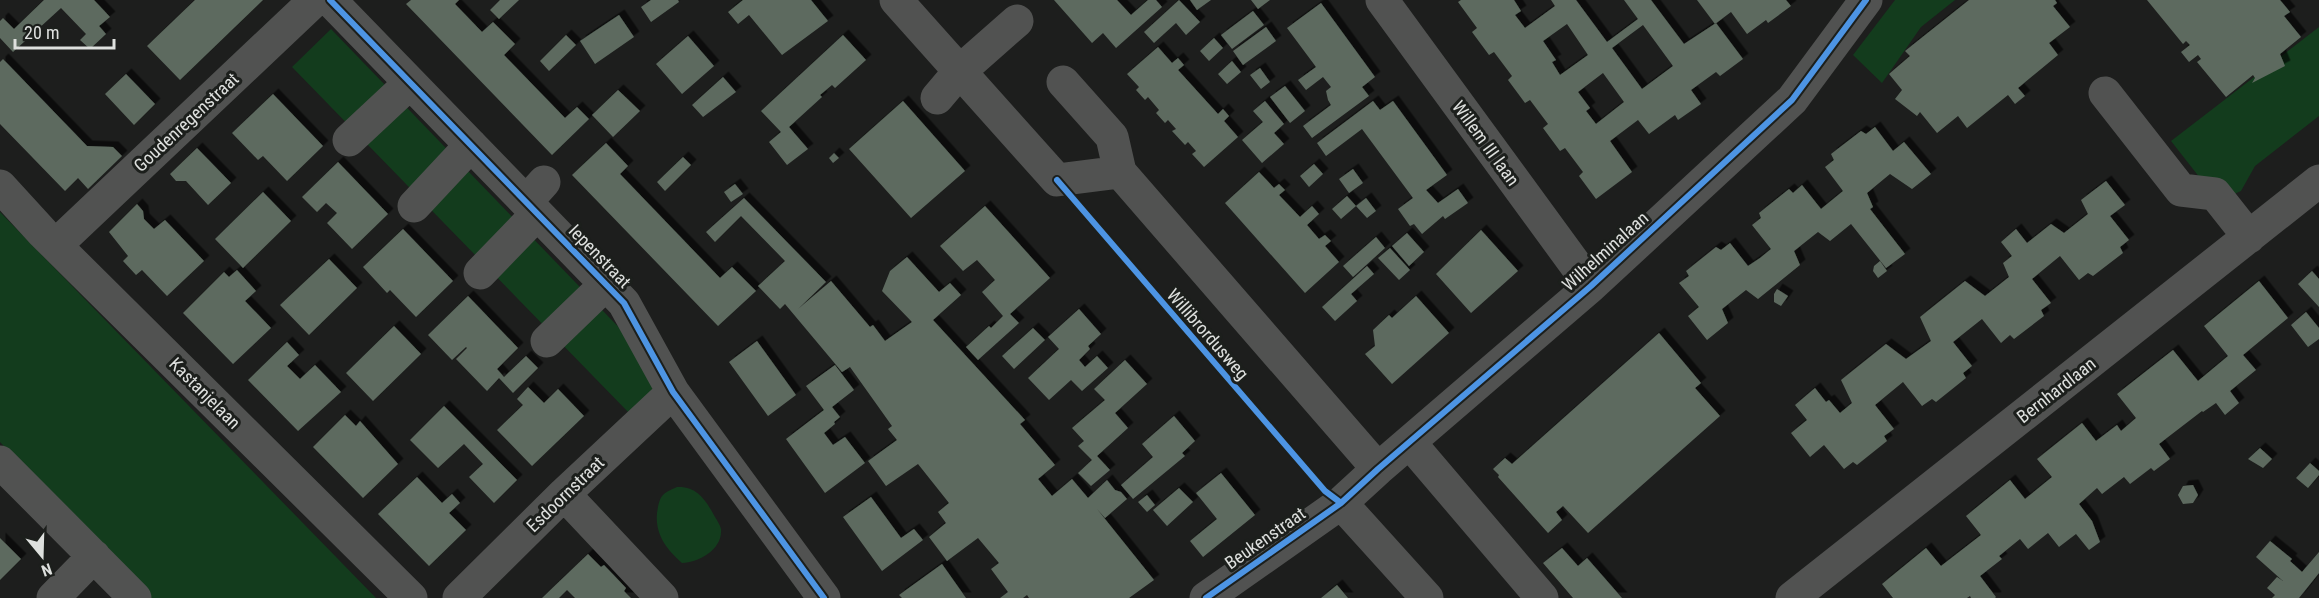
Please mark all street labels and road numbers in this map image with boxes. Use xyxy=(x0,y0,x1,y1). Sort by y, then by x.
street label: Goudenregenstraat xyxy=(129,68,243,176)
street label: Willem III laan xyxy=(1448,96,1524,190)
street label: Wilhelminalaan xyxy=(1558,207,1652,295)
street label: Iepenstraat xyxy=(565,220,635,292)
street label: Willibrordusweg xyxy=(1163,284,1253,384)
street label: Kastanjelaan xyxy=(165,353,245,433)
street label: Bernhardlaan xyxy=(2012,353,2100,427)
street label: Esdoornstraat xyxy=(522,452,608,536)
street label: Beukenstraat xyxy=(1221,503,1309,573)

